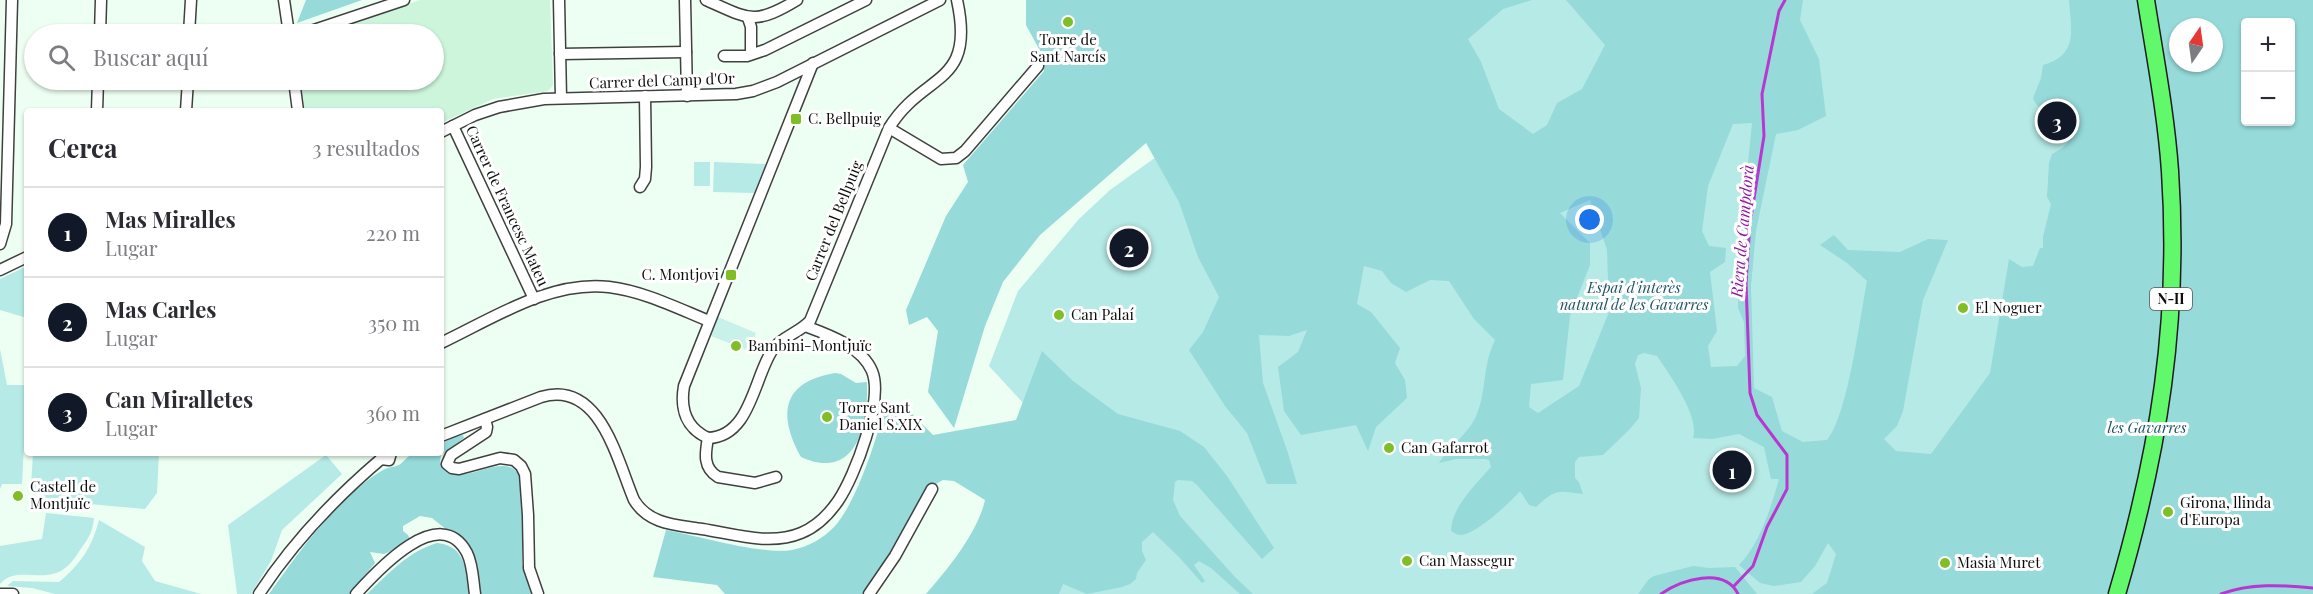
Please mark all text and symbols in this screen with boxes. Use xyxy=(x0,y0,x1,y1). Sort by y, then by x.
marker: Torre de Sant Narcís xyxy=(1061,15,1075,29)
north arrow xyxy=(2169,18,2223,72)
map controls xyxy=(2241,18,2295,126)
button: + xyxy=(2241,18,2295,72)
search box xyxy=(24,24,444,90)
place label: Torre de Sant Narcís xyxy=(1030,29,1106,66)
icon: search xyxy=(45,41,78,74)
text: Buscar aquí xyxy=(93,42,208,72)
street label: Carrer del Camp d'Or xyxy=(589,67,735,93)
button: − xyxy=(2241,72,2295,126)
pin: 3 xyxy=(2038,98,2076,144)
place label: C. Bellpuig xyxy=(808,108,881,128)
marker: C. Bellpuig xyxy=(789,112,803,126)
street label: Carrer de Francesc Mateu xyxy=(462,122,554,289)
text: Cerca xyxy=(48,130,117,165)
text: 3 resultados xyxy=(313,134,420,161)
street label: Carrer del Bellpuig xyxy=(800,157,866,284)
water label: Riera de Campdorà xyxy=(1725,164,1758,299)
text: Mas Miralles xyxy=(105,204,236,234)
your location xyxy=(1575,205,1604,234)
text: 1 xyxy=(64,219,71,246)
text: 220 m xyxy=(366,219,420,246)
pin: 2 xyxy=(1110,226,1148,270)
text: Lugar xyxy=(105,234,158,261)
place label: C. Montjovi xyxy=(642,264,720,284)
marker: C. Montjovi xyxy=(724,268,738,282)
park label: Espai d'interès natural de les Gavarres xyxy=(1560,277,1709,314)
road number: N-II xyxy=(2150,288,2192,310)
text: Mas Carles xyxy=(105,294,216,324)
place label: El Noguer xyxy=(1975,297,2042,317)
marker: El Noguer xyxy=(1956,301,1970,315)
place label: Can Palaí xyxy=(1071,304,1134,324)
marker: Can Palaí xyxy=(1052,308,1066,322)
text: 2 xyxy=(62,309,73,336)
text: 350 m xyxy=(368,309,420,336)
text: Lugar xyxy=(105,324,158,351)
place label: Bambini-Montjuïc xyxy=(748,335,872,355)
marker: Bambini-Montjuïc xyxy=(729,339,743,353)
text: Can Miralletes xyxy=(105,384,253,414)
place label: Torre Sant Daniel S.XIX xyxy=(839,397,923,434)
text: 3 xyxy=(63,399,72,426)
text: 360 m xyxy=(366,399,420,426)
marker: Torre Sant Daniel S.XIX xyxy=(820,410,834,424)
text: Lugar xyxy=(105,414,158,441)
park label: les Gavarres xyxy=(2108,417,2187,437)
place label: Can Gafarrot xyxy=(1401,437,1489,457)
marker: Can Gafarrot xyxy=(1382,441,1396,455)
pin: 1 xyxy=(1712,448,1752,492)
place label: Castell de Montjuïc xyxy=(30,476,96,513)
marker: Castell de Montjuïc xyxy=(11,489,25,503)
place label: Girona, llinda d'Europa xyxy=(2180,492,2272,529)
marker: Girona, llinda d'Europa xyxy=(2161,505,2175,519)
place label: Can Massegur xyxy=(1419,550,1515,570)
place label: Masia Muret xyxy=(1957,552,2041,572)
marker: Can Massegur xyxy=(1400,554,1414,568)
marker: Masia Muret xyxy=(1938,556,1952,570)

